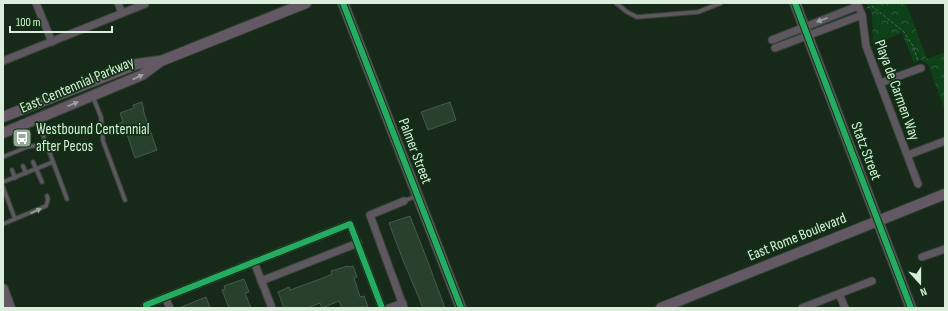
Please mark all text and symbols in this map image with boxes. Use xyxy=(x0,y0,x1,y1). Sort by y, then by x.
scale bar xyxy=(10,8,112,34)
text: 100 m xyxy=(16,15,41,30)
one-way arrow xyxy=(816,18,828,24)
street label: Playa de Carmen Way xyxy=(870,37,924,143)
street label: East Centennial Parkway xyxy=(17,52,137,118)
one-way arrow xyxy=(132,73,144,79)
one-way arrow xyxy=(67,101,79,107)
street label: Palmer Street xyxy=(394,116,436,187)
street label: Statz Street xyxy=(846,119,886,183)
place label: Westbound Centennial after Pecos xyxy=(36,120,150,156)
bus stop icon: Westbound Centennial after Pecos xyxy=(11,127,33,149)
one-way arrow xyxy=(31,208,42,214)
street label: East Rome Boulevard xyxy=(745,209,849,265)
north arrow xyxy=(900,263,940,303)
text: N xyxy=(918,285,928,299)

